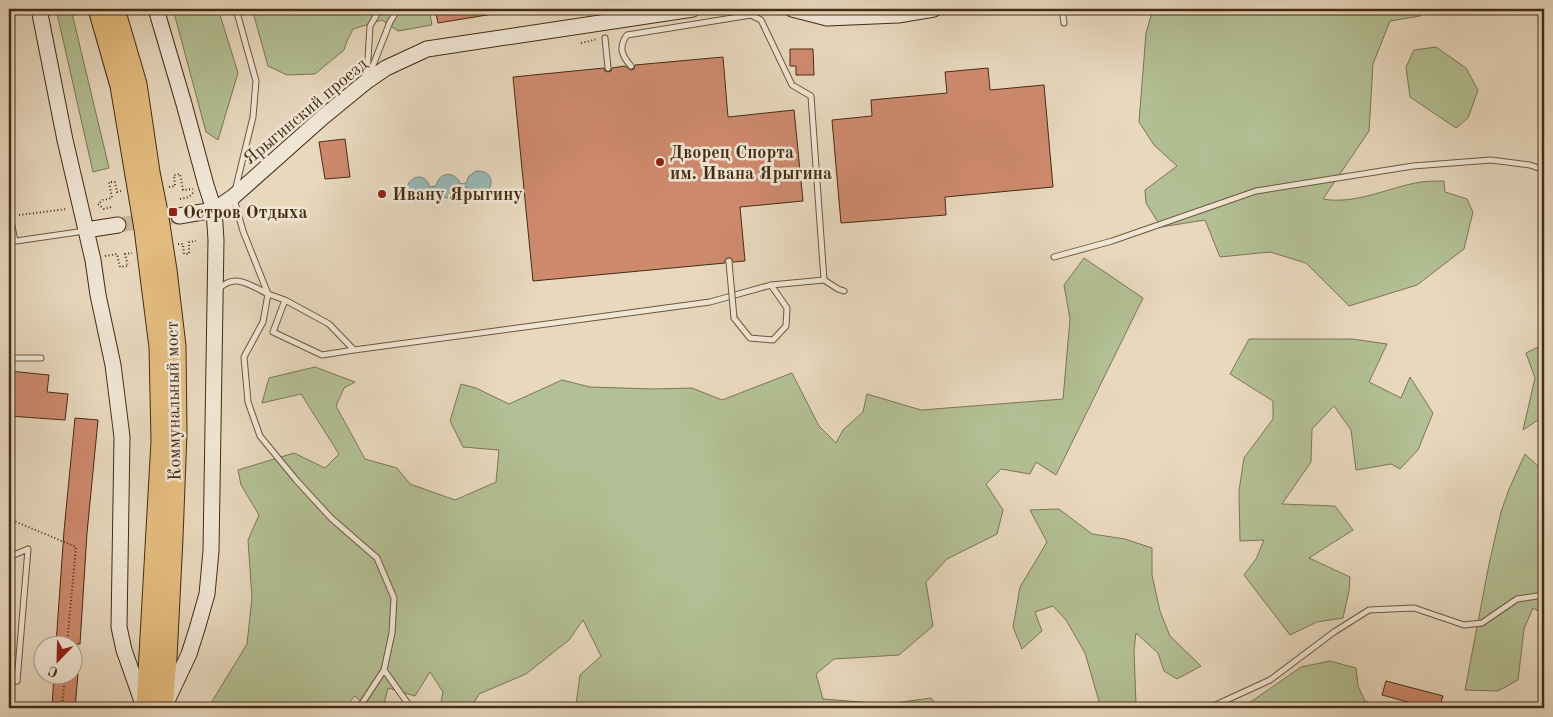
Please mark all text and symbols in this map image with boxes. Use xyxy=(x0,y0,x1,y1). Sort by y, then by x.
street label: Ярыгинский проезд xyxy=(240,55,371,169)
place label: Дворец Спорта им. Ивана Ярыгина xyxy=(670,144,832,183)
marker: Дворец Спорта им. Ивана Ярыгина xyxy=(654,156,666,168)
place label: Ивану Ярыгину xyxy=(392,186,523,204)
marker: Ивану Ярыгину xyxy=(376,188,388,200)
place label: Остров Отдыха xyxy=(183,204,308,222)
marker: Остров Отдыха xyxy=(167,206,179,218)
street label: Коммунальный мост xyxy=(164,321,184,481)
north arrow xyxy=(32,634,82,684)
text: С xyxy=(46,663,60,679)

